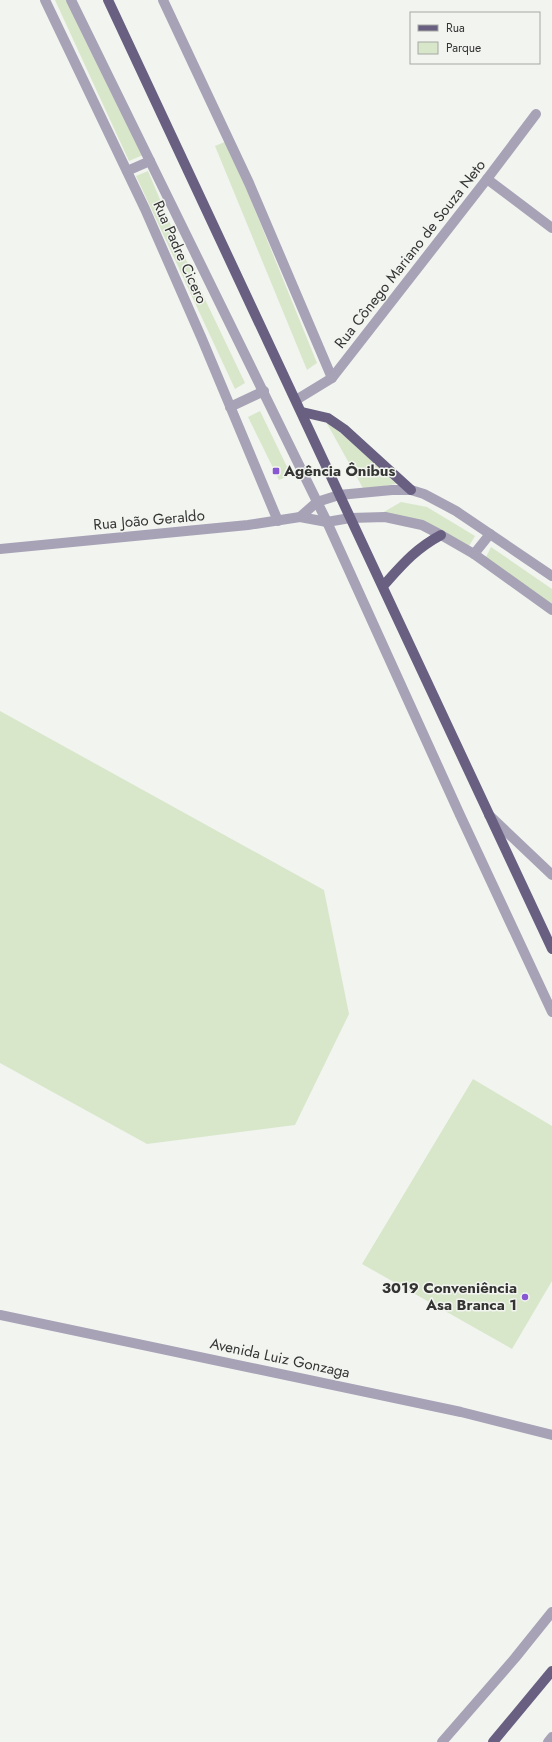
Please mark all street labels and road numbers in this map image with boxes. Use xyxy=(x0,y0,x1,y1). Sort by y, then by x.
street label: Rua Cônego Mariano de Souza Neto xyxy=(329,155,491,353)
street label: Rua Padre Cicero xyxy=(147,197,213,307)
street label: Rua João Geraldo xyxy=(92,504,206,536)
street label: Avenida Luiz Gonzaga xyxy=(208,1332,352,1384)

